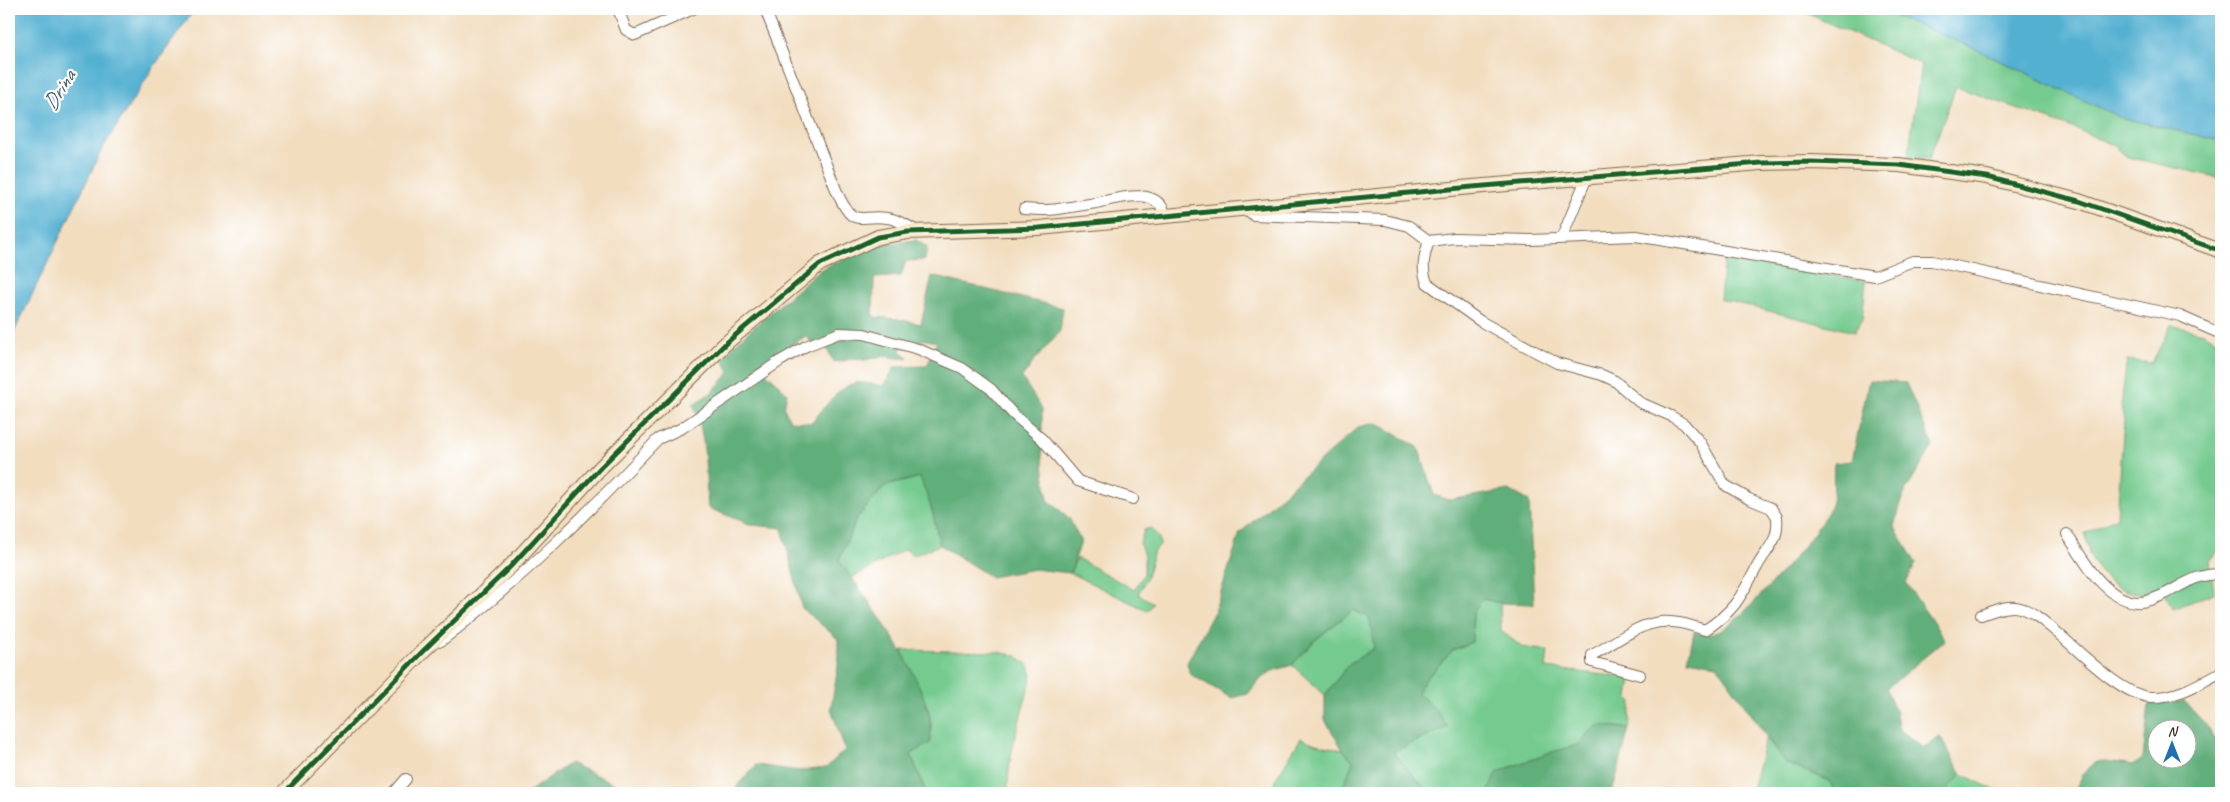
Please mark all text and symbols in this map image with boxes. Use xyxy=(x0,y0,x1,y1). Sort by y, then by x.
water label: Drina xyxy=(37,63,82,115)
north arrow xyxy=(2148,720,2198,770)
text: N xyxy=(2168,723,2179,740)

